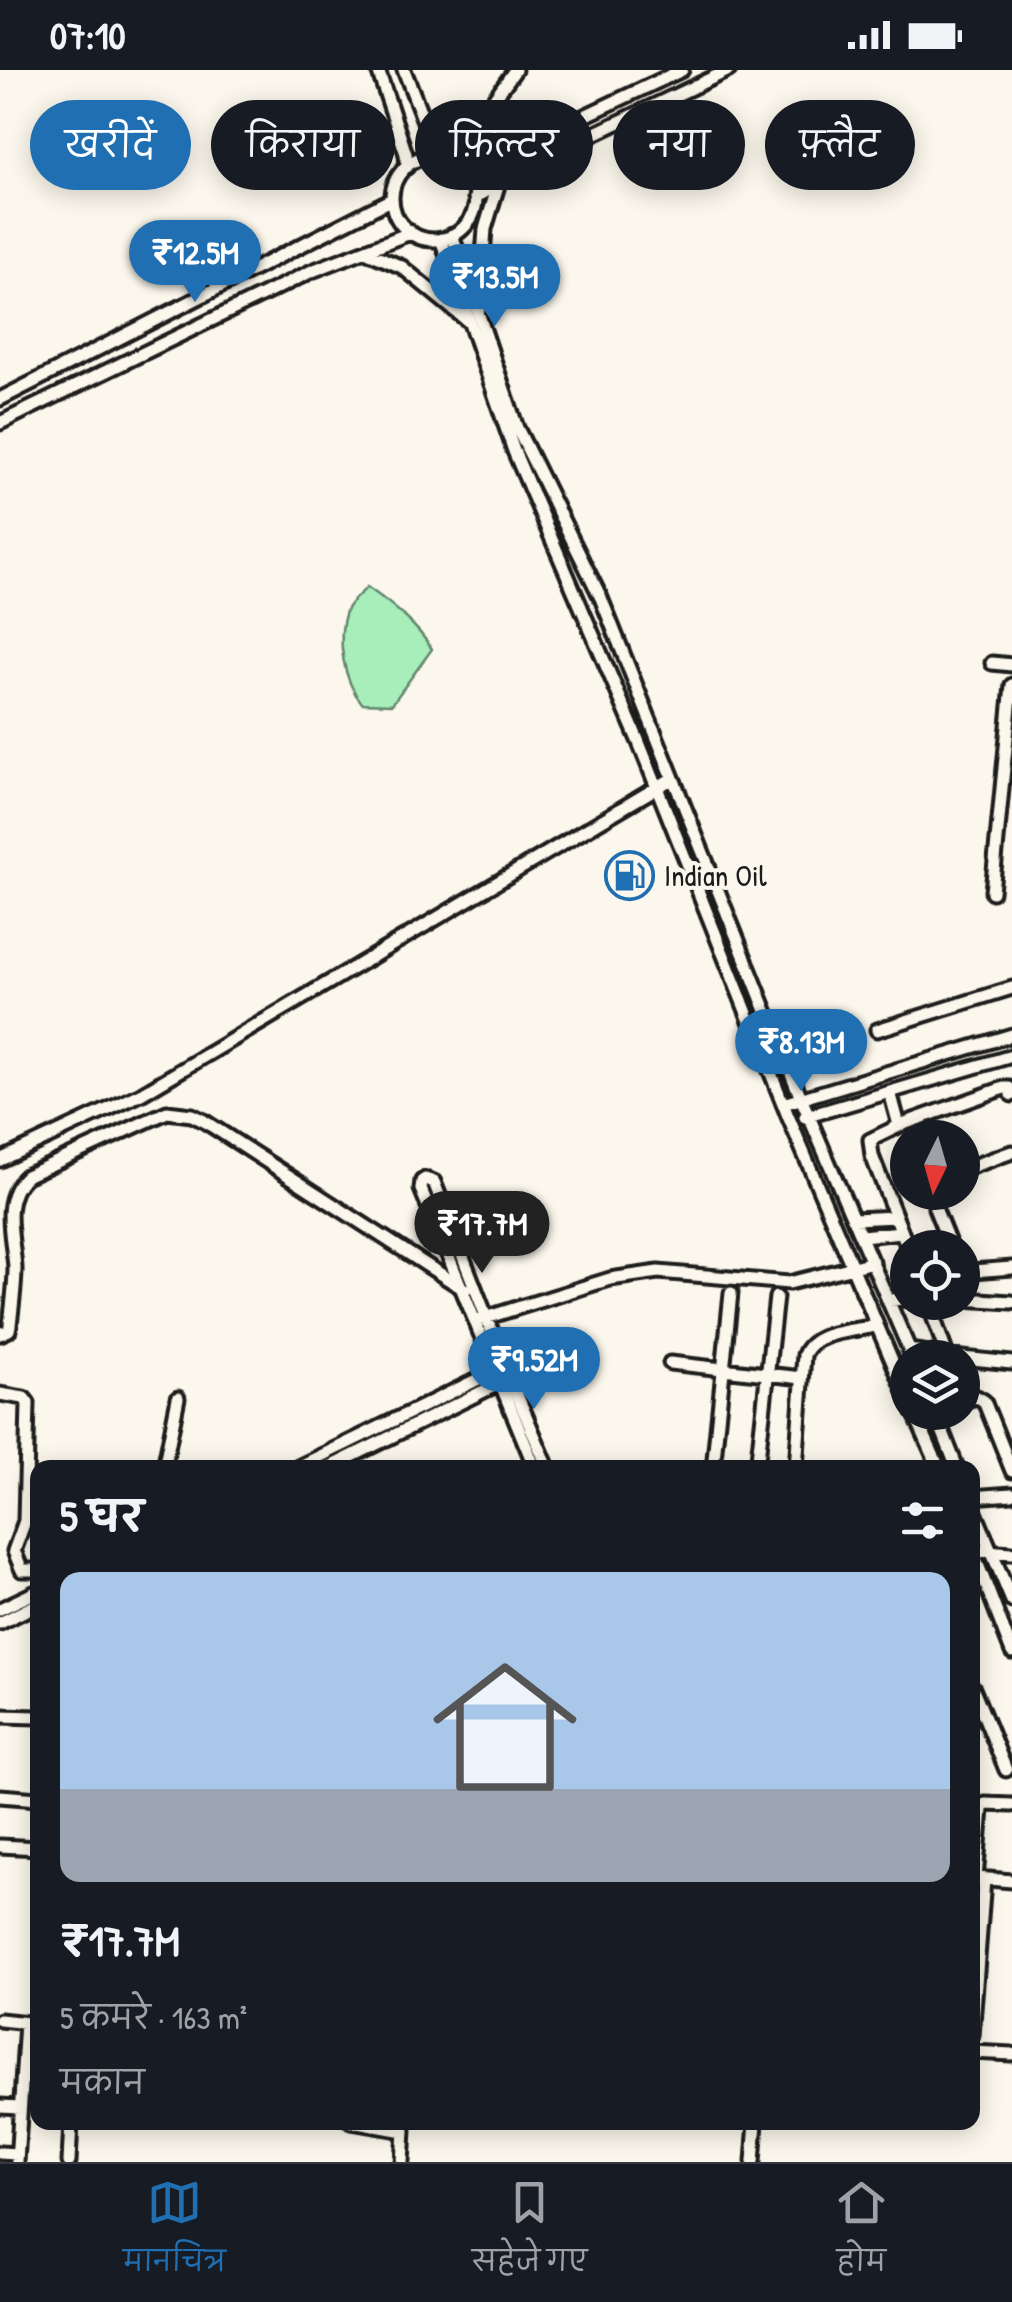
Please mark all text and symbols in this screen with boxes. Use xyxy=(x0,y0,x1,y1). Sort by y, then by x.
text: 07:10 xyxy=(50,9,125,61)
chip: खरीदें xyxy=(30,100,191,190)
chip: किराया xyxy=(211,100,395,190)
chip: फ़िल्टर xyxy=(415,100,593,190)
chip: नया xyxy=(613,100,745,190)
chip: फ़्लैट xyxy=(765,100,915,190)
pin: ₹12.5M xyxy=(114,220,276,305)
text: ₹12.5M xyxy=(151,231,239,274)
pin: ₹13.5M xyxy=(414,244,576,329)
text: ₹13.5M xyxy=(451,255,539,298)
fuel station icon: Indian Oil xyxy=(603,849,655,901)
place label: Indian Oil xyxy=(664,855,767,895)
pin: ₹8.13M xyxy=(720,1009,882,1094)
text: ₹8.13M xyxy=(757,1020,845,1063)
north arrow xyxy=(890,1120,980,1210)
map controls xyxy=(890,1120,980,1430)
pin: ₹17.7M xyxy=(401,1191,563,1276)
text: ₹17.7M xyxy=(436,1202,528,1245)
button: locate xyxy=(890,1230,980,1320)
pin: ₹9.52M xyxy=(453,1327,615,1412)
text: ₹9.52M xyxy=(490,1338,578,1381)
button: layers xyxy=(890,1340,980,1430)
text: 5 घर xyxy=(60,1487,143,1544)
icon: filters xyxy=(895,1493,950,1548)
icon: home xyxy=(415,1637,595,1817)
text: ₹17.7M xyxy=(60,1912,180,1969)
text: 5 कमरे · 163 m² xyxy=(60,1996,247,2039)
text: मकान xyxy=(60,2061,145,2104)
tab: मानचित्र xyxy=(123,2175,226,2292)
tab: सहेजे गए xyxy=(472,2175,588,2292)
tab: होम xyxy=(834,2175,889,2292)

